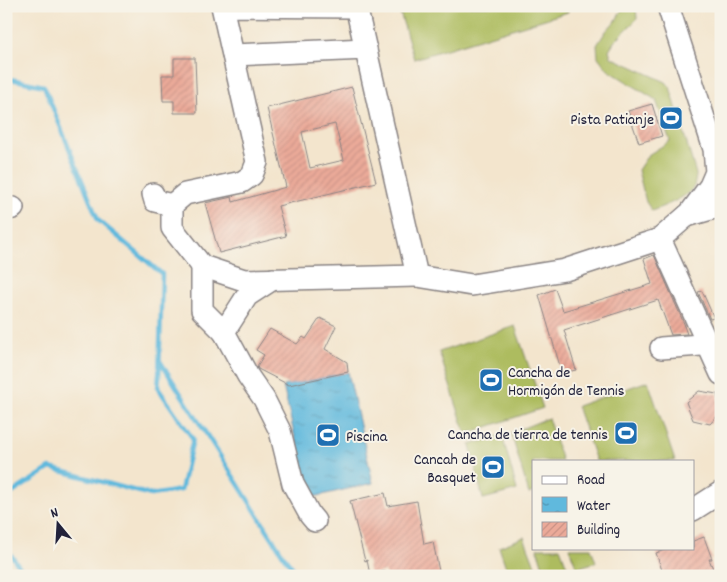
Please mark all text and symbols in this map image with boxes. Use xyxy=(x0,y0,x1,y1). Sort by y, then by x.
sports icon: Pista Patianje xyxy=(658,105,684,131)
place label: Pista Patianje xyxy=(570,109,654,132)
place label: Cancha de Hormigón de Tennis xyxy=(508,362,625,403)
sports icon: Cancha de Hormigón de Tennis xyxy=(478,367,504,393)
sports icon: Cancha de tierra de tennis xyxy=(613,420,639,446)
sports icon: Piscina xyxy=(315,422,341,448)
place label: Cancha de tierra de tennis xyxy=(448,424,608,447)
place label: Piscina xyxy=(346,426,388,449)
place label: Cancah de Basquet xyxy=(414,449,476,490)
sports icon: Cancah de Basquet xyxy=(480,454,506,480)
legend xyxy=(532,460,694,550)
text: Road xyxy=(577,470,605,492)
text: Water xyxy=(577,496,611,518)
north arrow xyxy=(32,500,82,550)
text: N xyxy=(48,503,61,524)
text: Building xyxy=(577,520,620,542)

